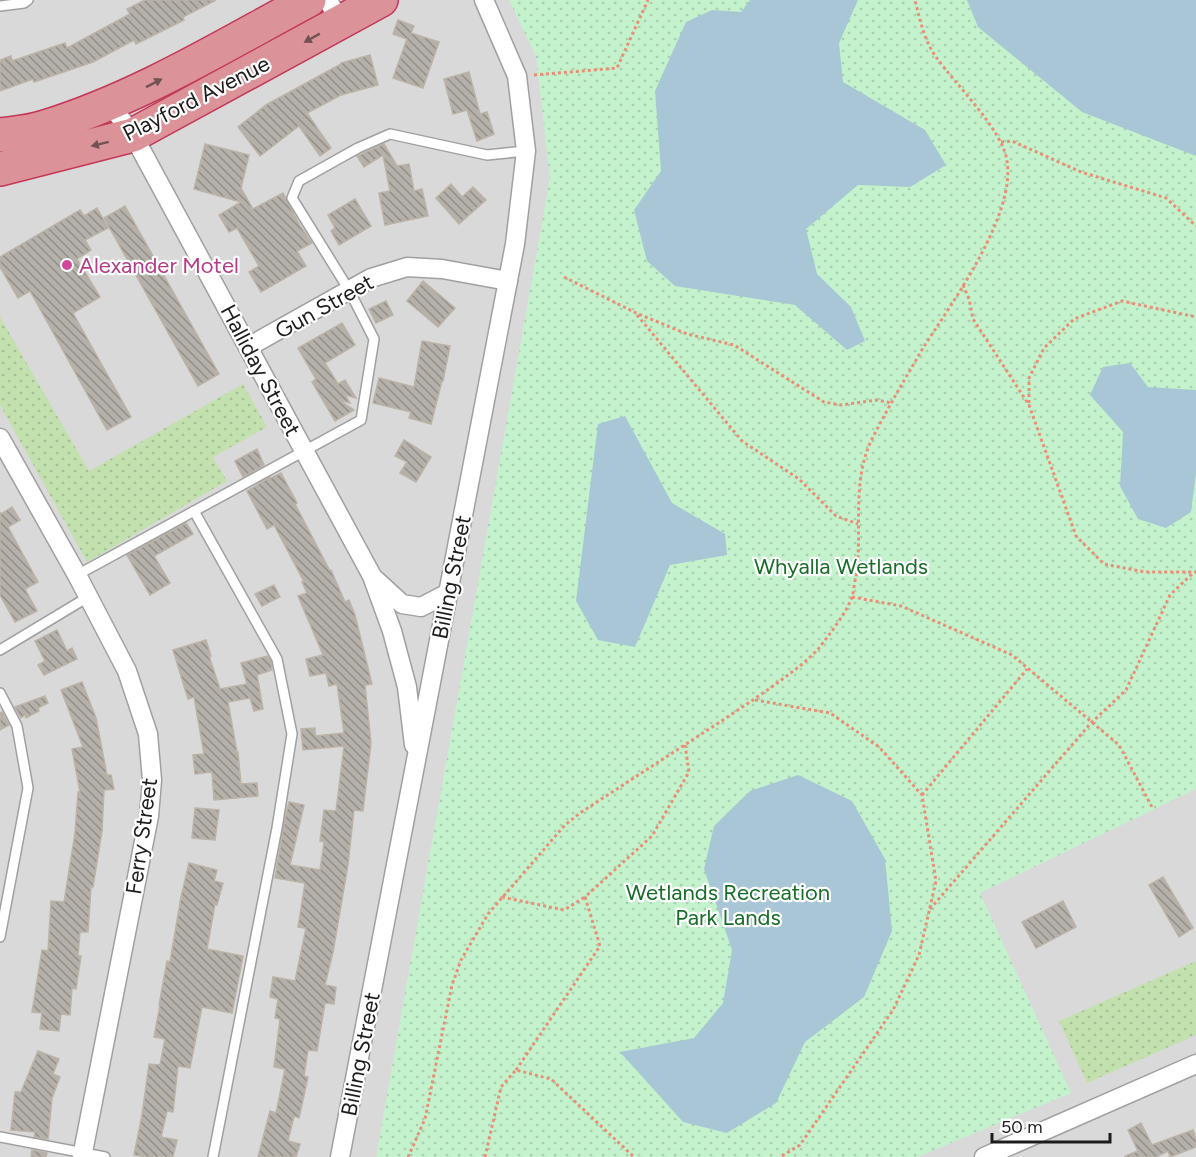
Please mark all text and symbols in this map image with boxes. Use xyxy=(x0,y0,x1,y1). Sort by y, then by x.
one-way arrow xyxy=(303,33,320,43)
street label: Playford Avenue xyxy=(118,50,274,147)
one-way arrow xyxy=(146,78,163,88)
one-way arrow xyxy=(91,139,110,149)
place label: Alexander Motel xyxy=(79,252,239,279)
marker: Alexander Motel xyxy=(60,258,74,272)
street label: Gun Street xyxy=(270,268,378,345)
street label: Halliday Street xyxy=(215,300,307,441)
street label: Billing Street xyxy=(426,513,477,641)
park label: Whyalla Wetlands xyxy=(754,553,928,580)
street label: Ferry Street xyxy=(120,776,163,896)
park label: Wetlands Recreation Park Lands xyxy=(626,879,830,931)
street label: Billing Street xyxy=(335,990,386,1118)
scale bar xyxy=(992,1106,1110,1144)
text: 50 m xyxy=(1001,1116,1043,1138)

